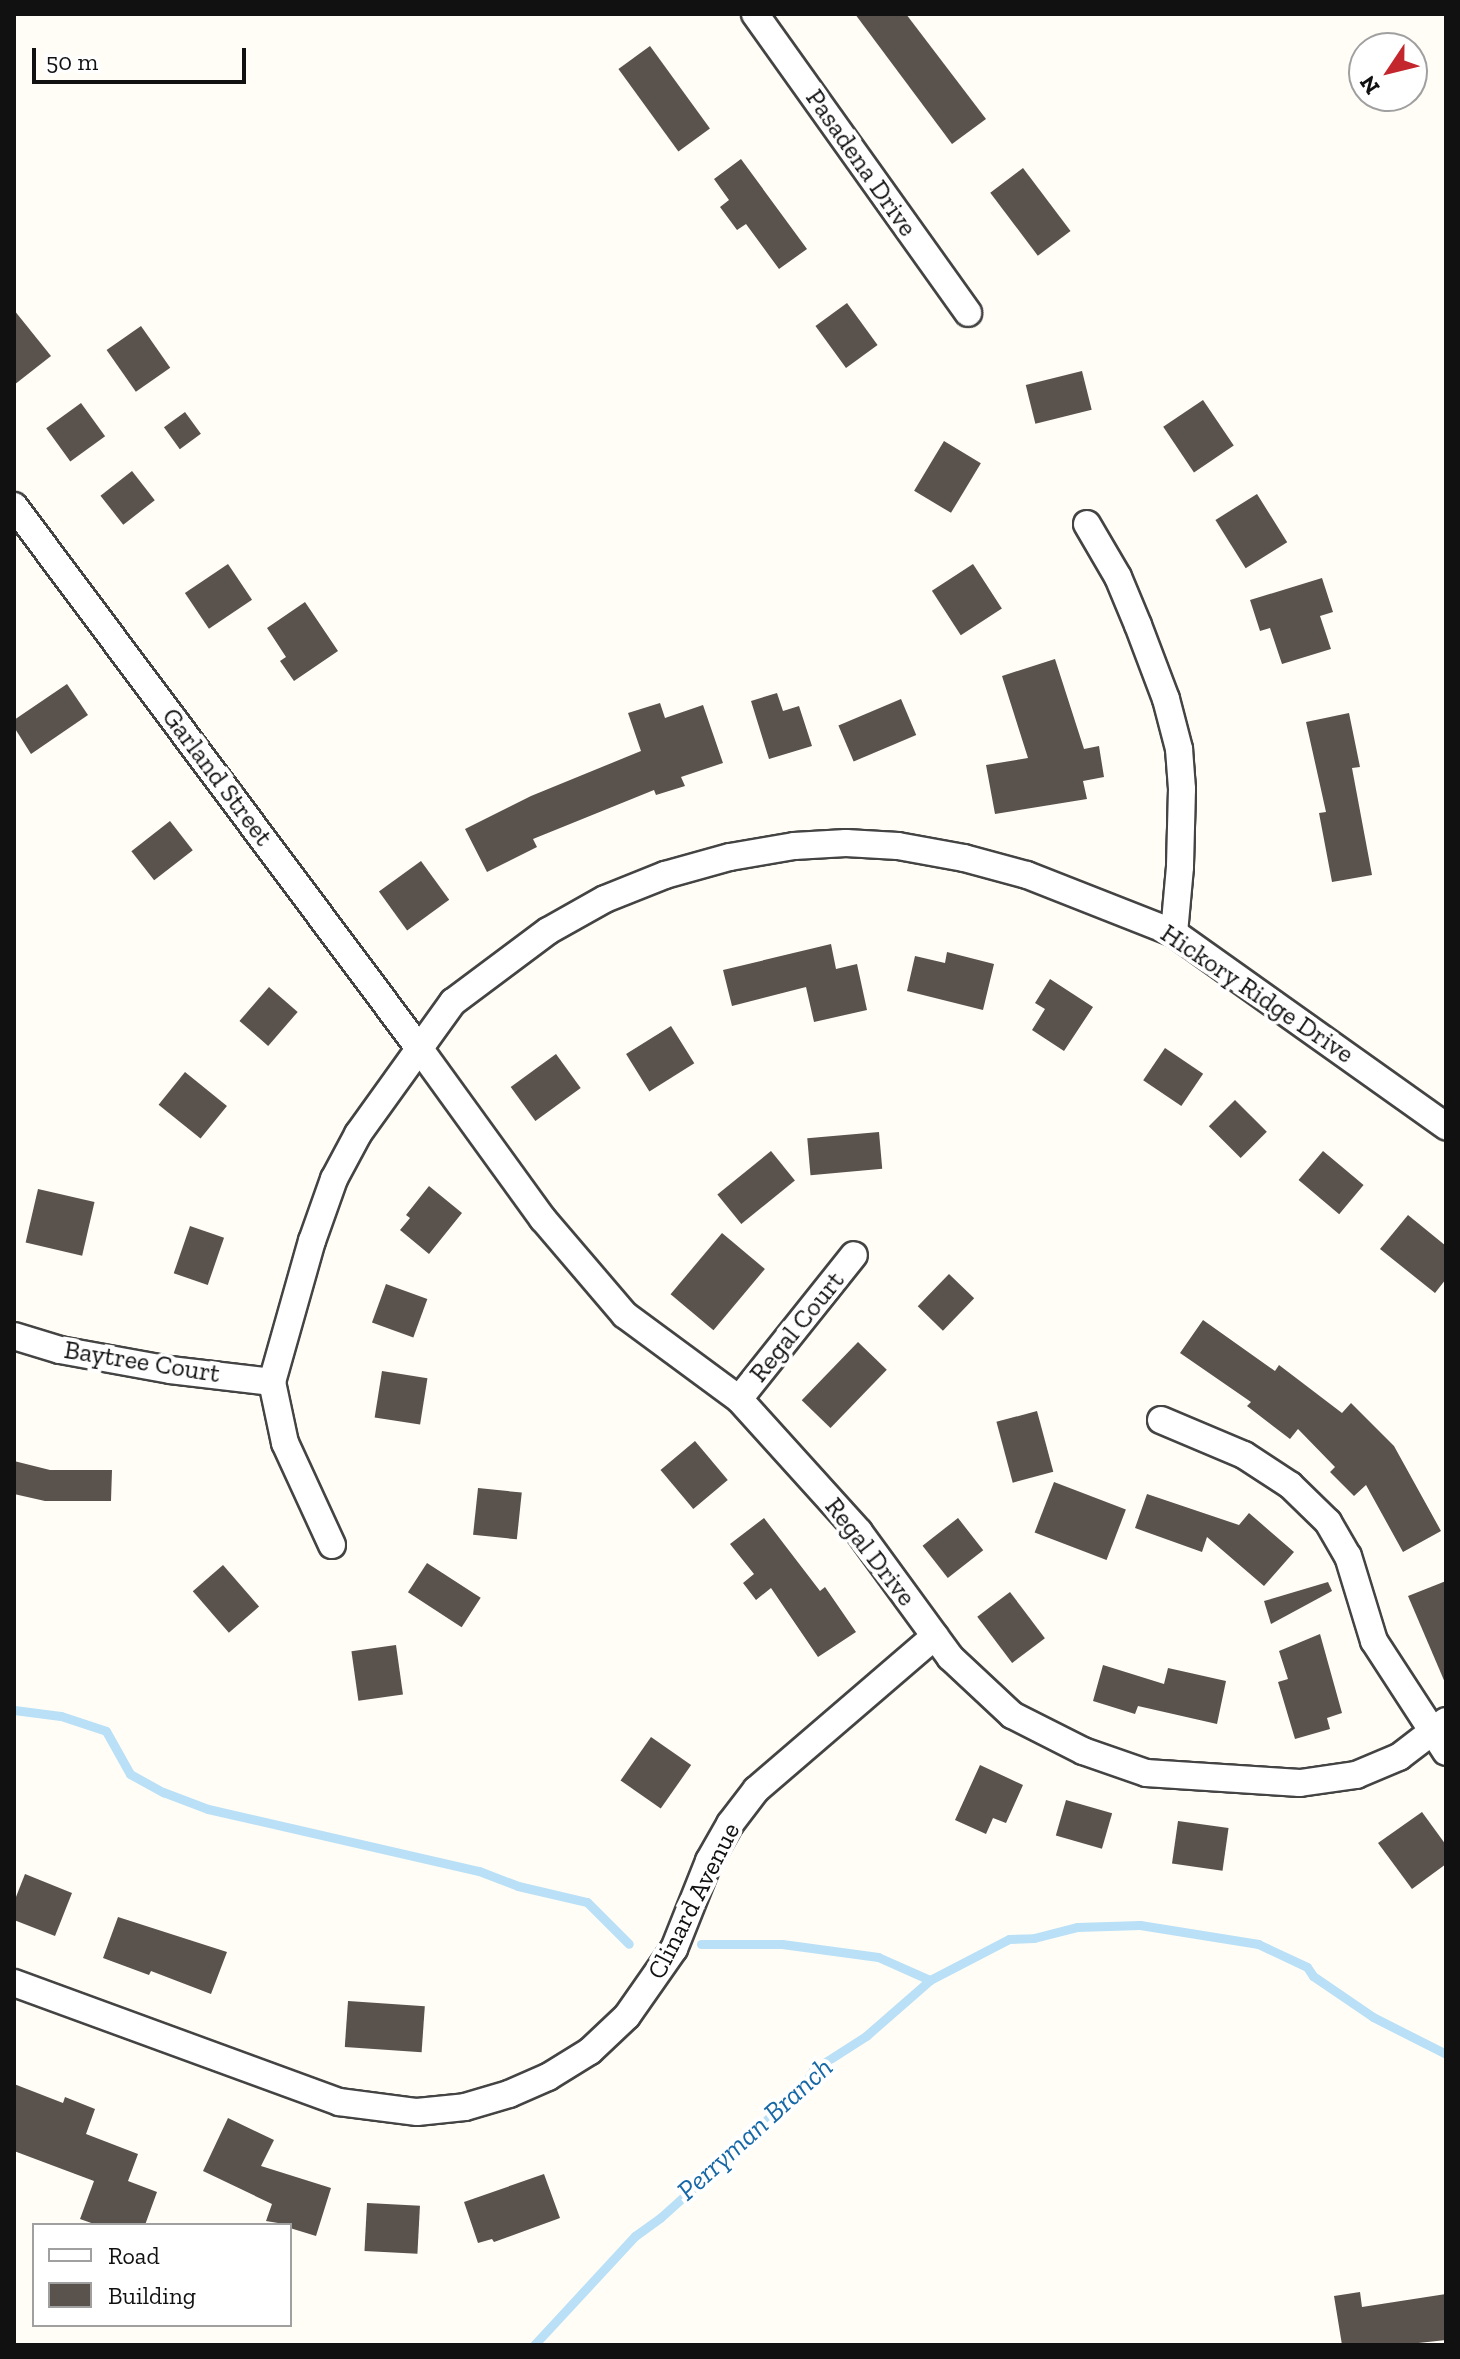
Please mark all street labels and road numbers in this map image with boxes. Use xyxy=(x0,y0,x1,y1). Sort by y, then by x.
street label: Pasadena Drive xyxy=(799,83,923,243)
street label: Garland Street xyxy=(155,702,279,852)
street label: Hickory Ridge Drive xyxy=(1154,918,1360,1070)
street label: Regal Court xyxy=(743,1266,851,1388)
street label: Baytree Court xyxy=(62,1334,222,1390)
street label: Regal Drive xyxy=(818,1492,922,1612)
street label: Clinard Avenue xyxy=(641,1817,747,1985)

